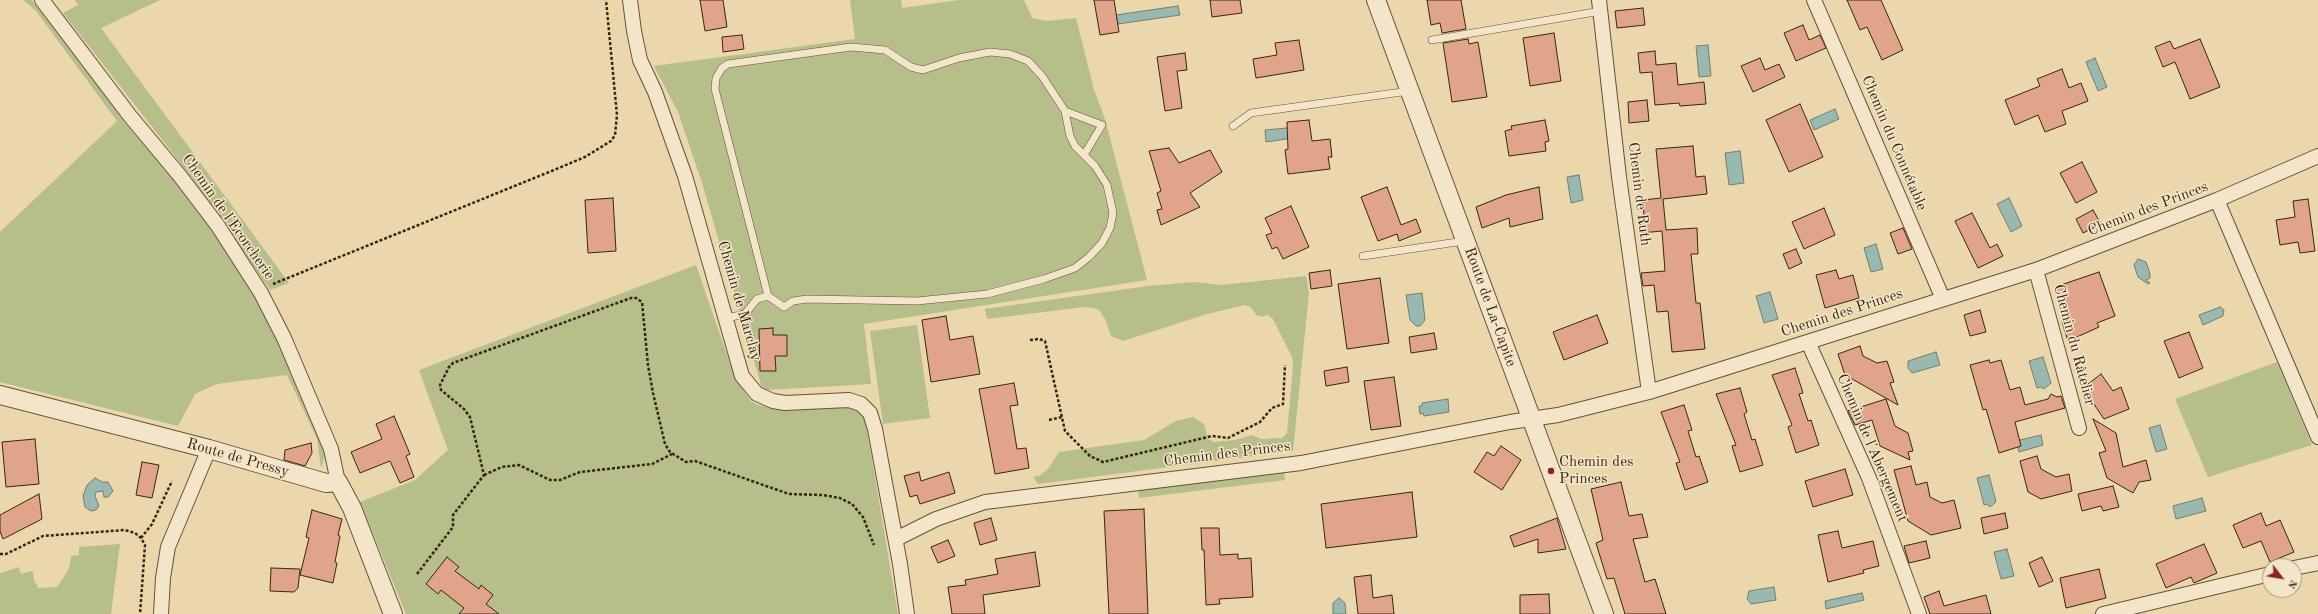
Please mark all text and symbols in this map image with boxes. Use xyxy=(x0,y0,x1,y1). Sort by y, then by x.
street label: Chemin du Connétable xyxy=(1857,73,1931,213)
street label: Chemin de Ruth xyxy=(1624,141,1654,247)
street label: Chemin de l'Ecorcherie xyxy=(178,151,278,283)
street label: Chemin des Princes xyxy=(2085,178,2211,240)
street label: Chemin de Marclay xyxy=(713,239,765,363)
street label: Route de La-Capite xyxy=(1460,245,1520,369)
street label: Chemin du Râtelier xyxy=(2049,282,2099,408)
street label: Chemin des Princes xyxy=(1779,285,1905,341)
street label: Chemin de l'Abergement xyxy=(1833,371,1911,525)
street label: Route de Pressy xyxy=(185,435,291,481)
street label: Chemin des Princes xyxy=(1163,437,1291,471)
place label: Chemin des Princes xyxy=(1559,453,1634,488)
marker: Chemin des Princes xyxy=(1546,466,1556,476)
north arrow xyxy=(2262,558,2302,598)
text: N xyxy=(2285,577,2299,590)

